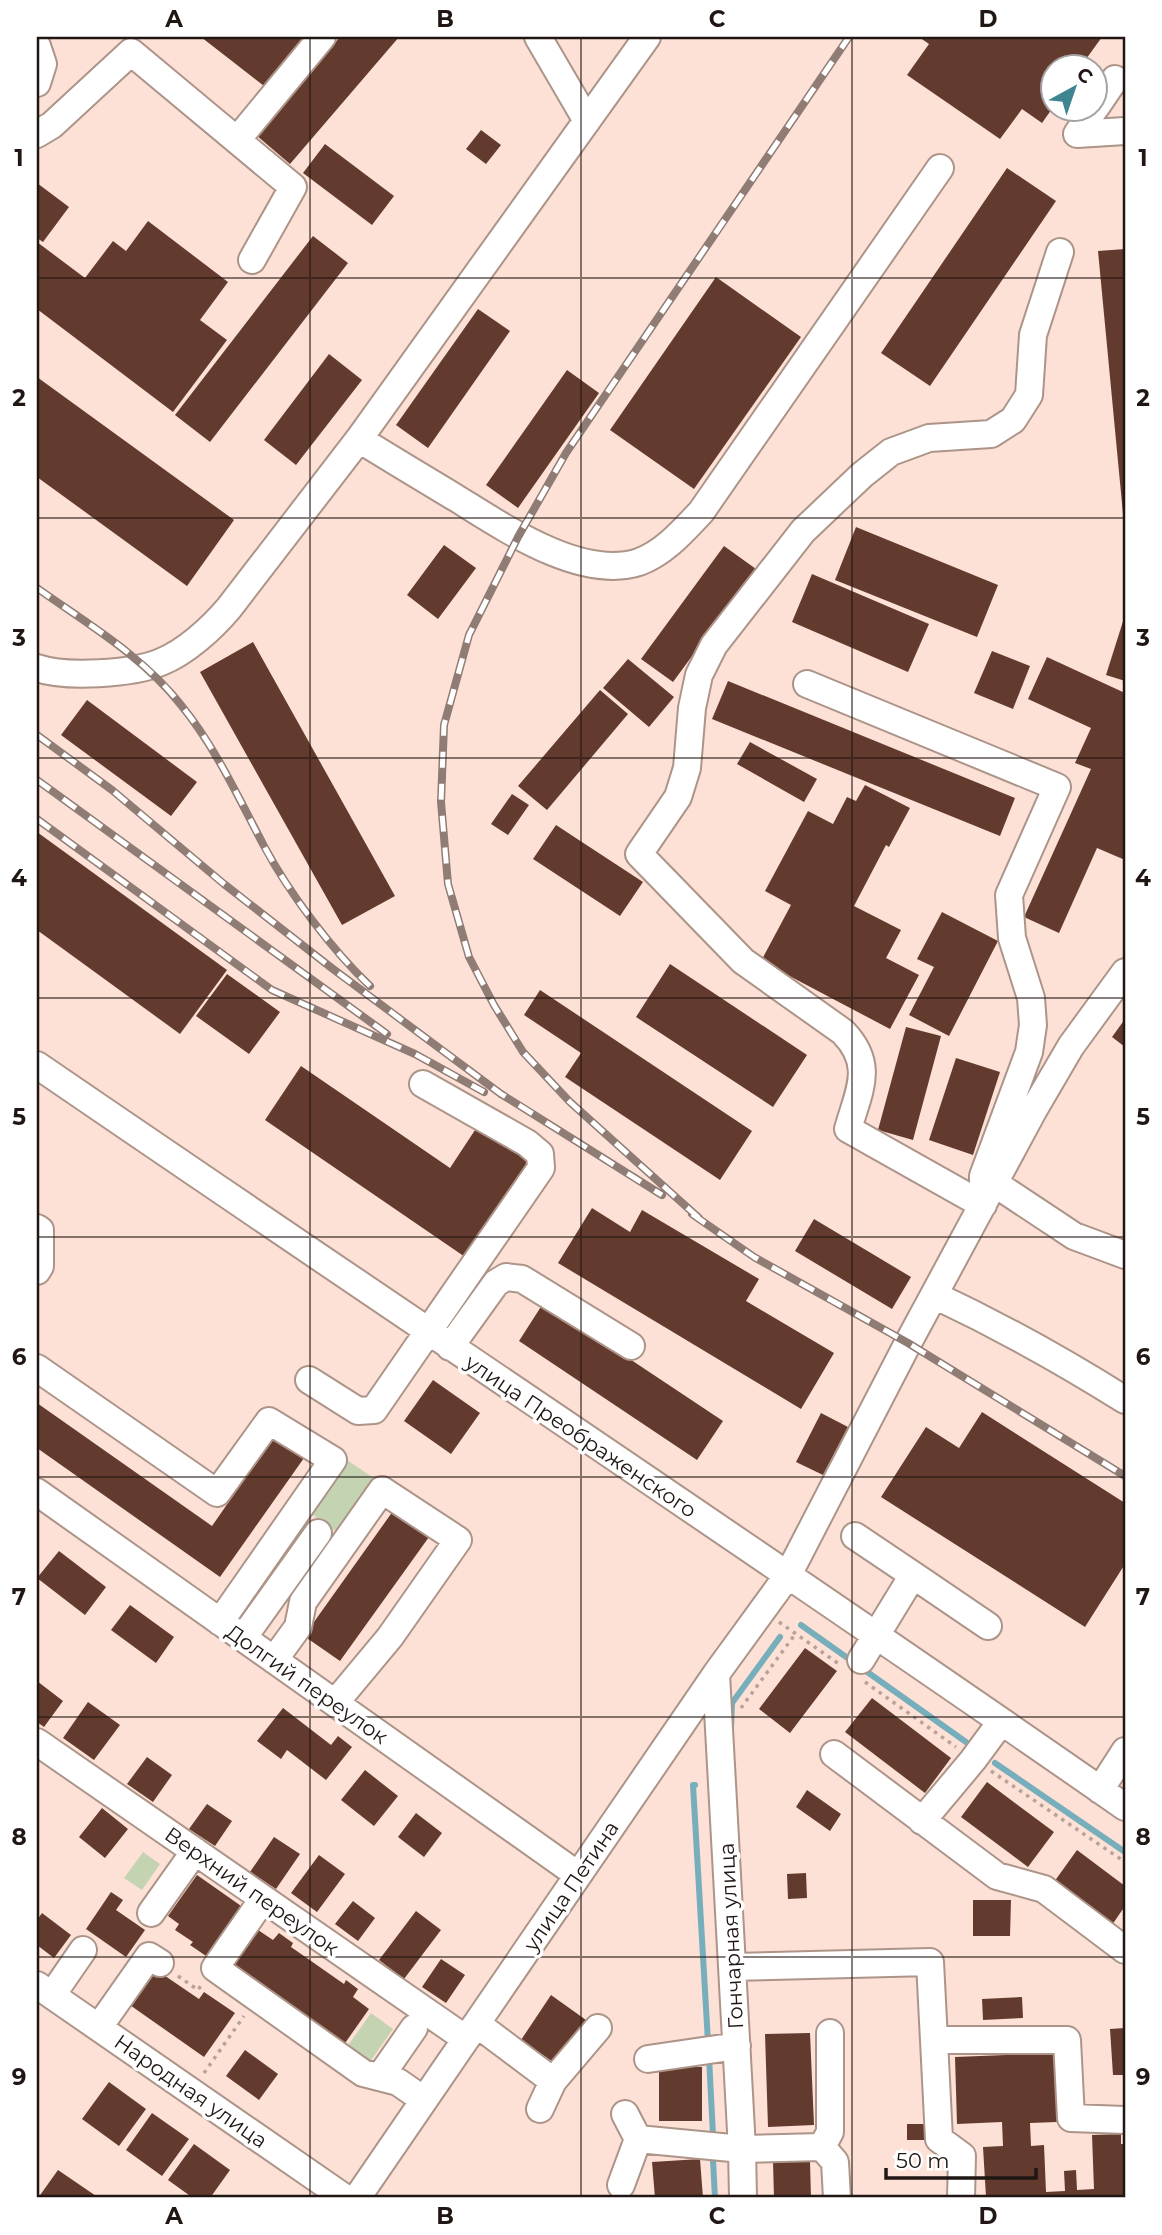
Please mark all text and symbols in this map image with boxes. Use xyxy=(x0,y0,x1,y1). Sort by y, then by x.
text: A xyxy=(164,5,183,33)
text: B xyxy=(436,5,454,33)
text: C xyxy=(709,5,726,33)
text: D xyxy=(979,5,998,33)
north arrow xyxy=(1040,52,1110,122)
text: С xyxy=(1072,62,1097,89)
text: 1 xyxy=(14,144,24,172)
text: 1 xyxy=(1138,144,1148,172)
text: 2 xyxy=(12,384,26,412)
text: 2 xyxy=(1136,384,1150,412)
text: 3 xyxy=(11,624,26,652)
text: 3 xyxy=(1135,624,1150,652)
text: 4 xyxy=(11,864,27,892)
text: 4 xyxy=(1135,864,1151,892)
text: 5 xyxy=(12,1103,26,1131)
text: 5 xyxy=(1136,1103,1150,1131)
text: 6 xyxy=(12,1343,27,1371)
text: 6 xyxy=(1136,1343,1151,1371)
street label: улица Преображенского xyxy=(460,1349,701,1523)
text: 7 xyxy=(12,1583,26,1611)
text: 7 xyxy=(1136,1583,1150,1611)
street label: Долгий переулок xyxy=(221,1619,393,1749)
street label: улица Петина xyxy=(518,1816,624,1957)
street label: Верхний переулок xyxy=(160,1821,344,1961)
text: 8 xyxy=(11,1823,27,1851)
text: 8 xyxy=(1135,1823,1151,1851)
street label: Гончарная улица xyxy=(714,1842,748,2030)
street label: Народная улица xyxy=(110,2029,272,2153)
text: 9 xyxy=(12,2063,26,2091)
text: 9 xyxy=(1136,2063,1150,2091)
scale bar xyxy=(886,2137,1036,2181)
text: 50 m xyxy=(896,2148,950,2173)
text: A xyxy=(164,2202,183,2230)
text: B xyxy=(436,2202,454,2230)
text: C xyxy=(709,2202,726,2230)
text: D xyxy=(979,2202,998,2230)

